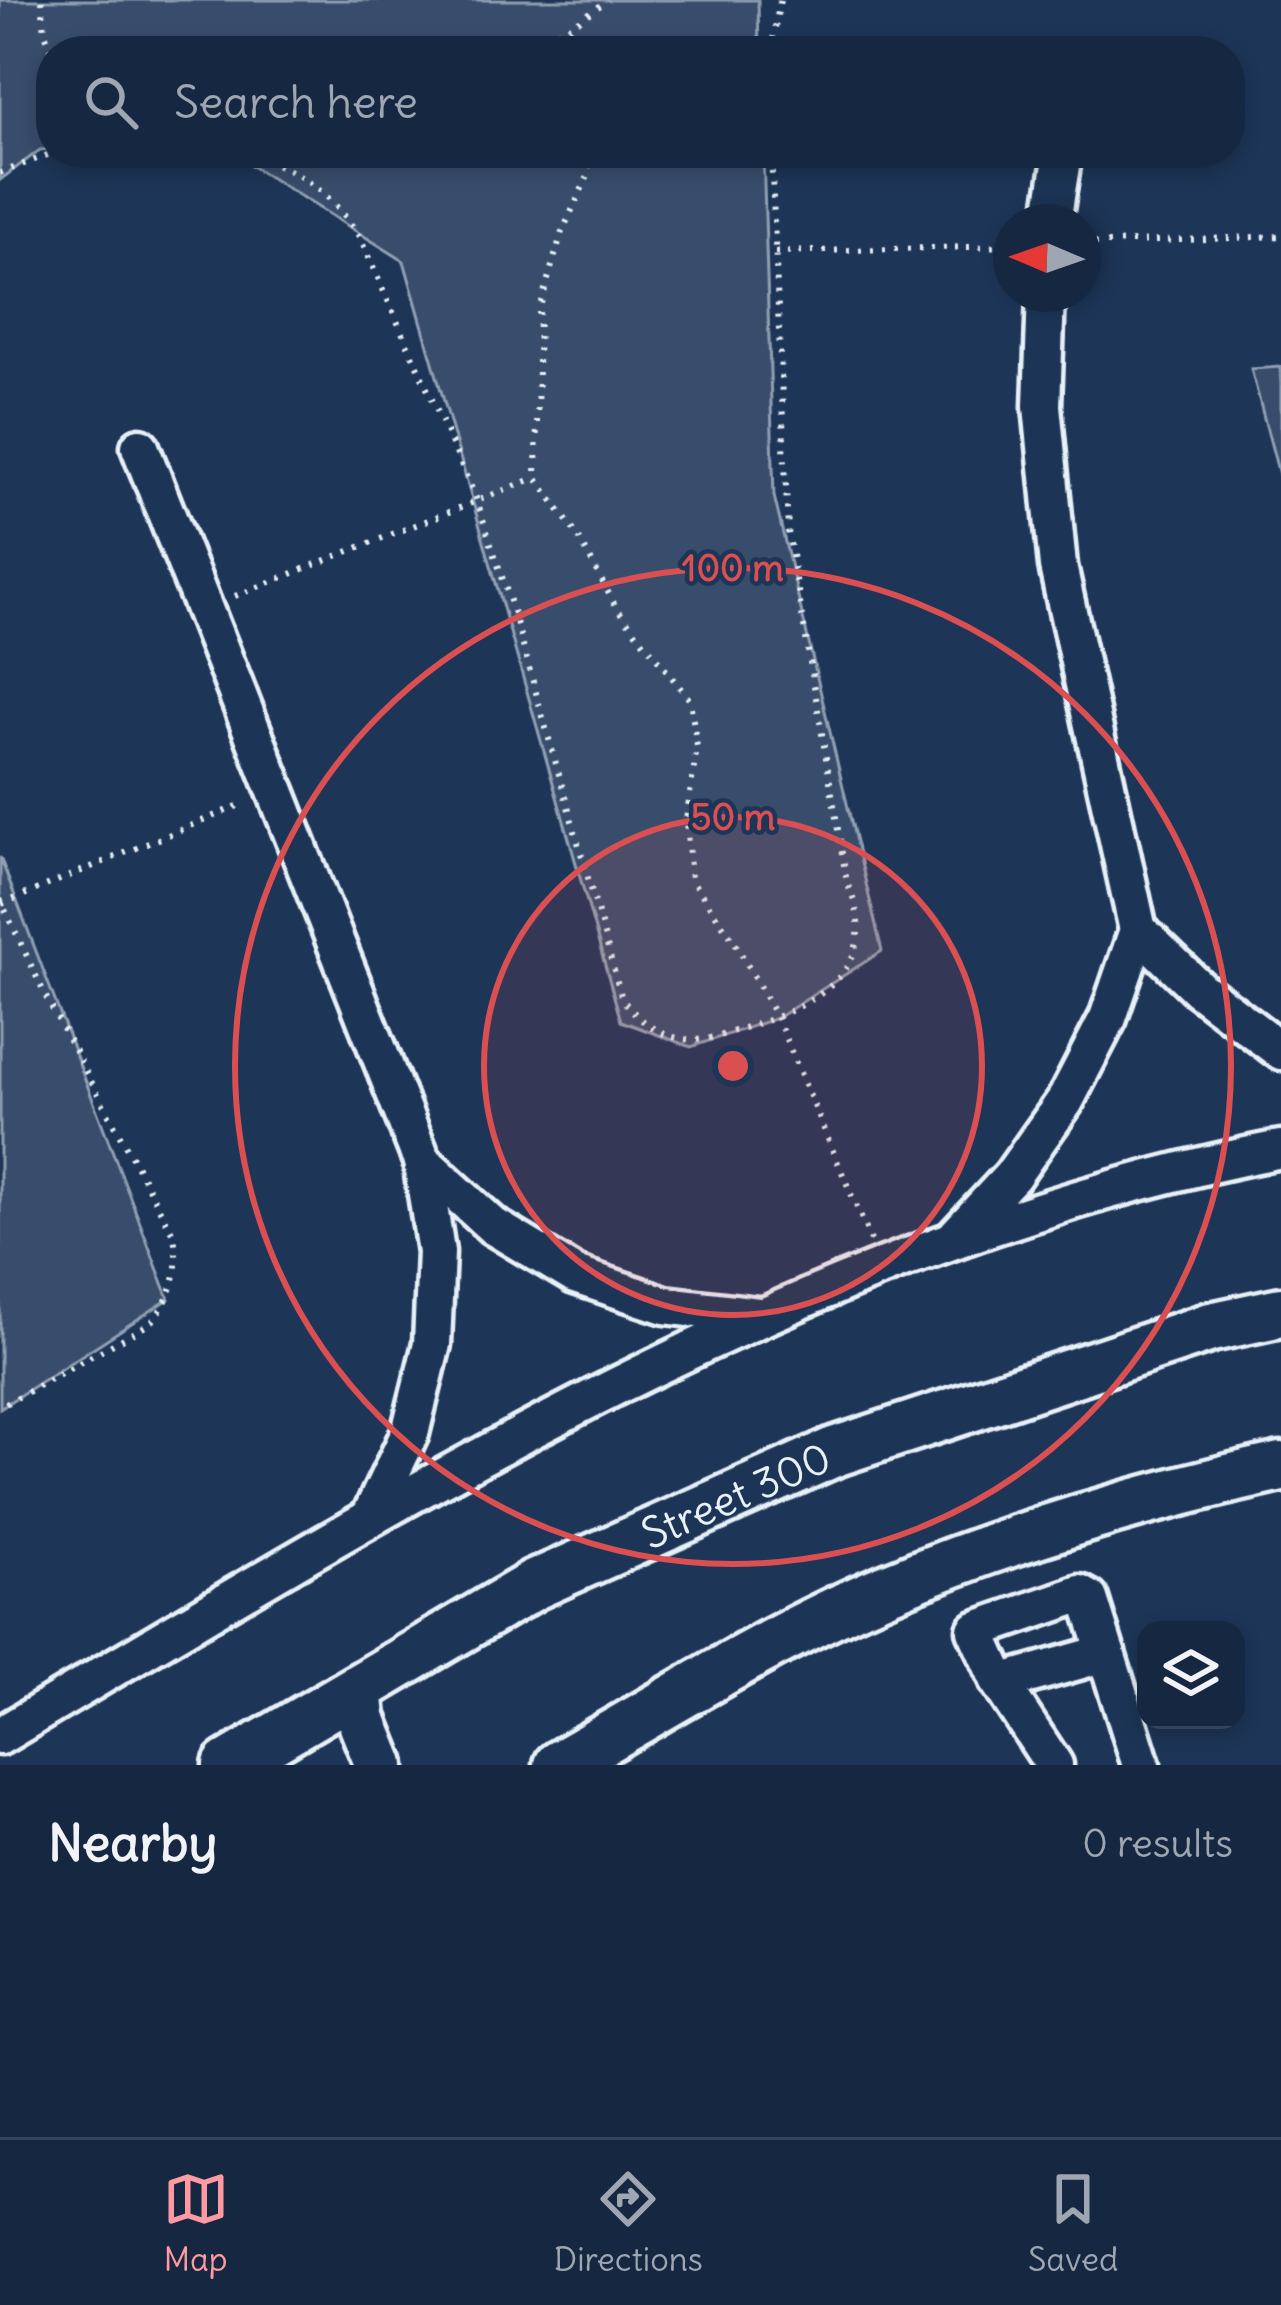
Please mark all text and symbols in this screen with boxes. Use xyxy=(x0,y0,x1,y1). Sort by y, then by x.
search box xyxy=(36,36,1245,168)
icon: search xyxy=(78,69,144,135)
text: Search here xyxy=(174,74,418,130)
north arrow xyxy=(993,204,1101,312)
text: 100 m xyxy=(682,546,784,591)
text: 50 m xyxy=(691,795,775,840)
centre of rings xyxy=(712,1045,754,1087)
street label: Street 300 xyxy=(633,1431,839,1560)
map controls xyxy=(1137,1621,1245,1729)
button: layers xyxy=(1137,1621,1245,1729)
text: Nearby xyxy=(48,1811,217,1875)
text: 0 results xyxy=(1082,1819,1233,1868)
tab: Map xyxy=(163,2166,229,2280)
tab: Directions xyxy=(554,2166,703,2280)
tab: Saved xyxy=(1028,2166,1118,2280)

